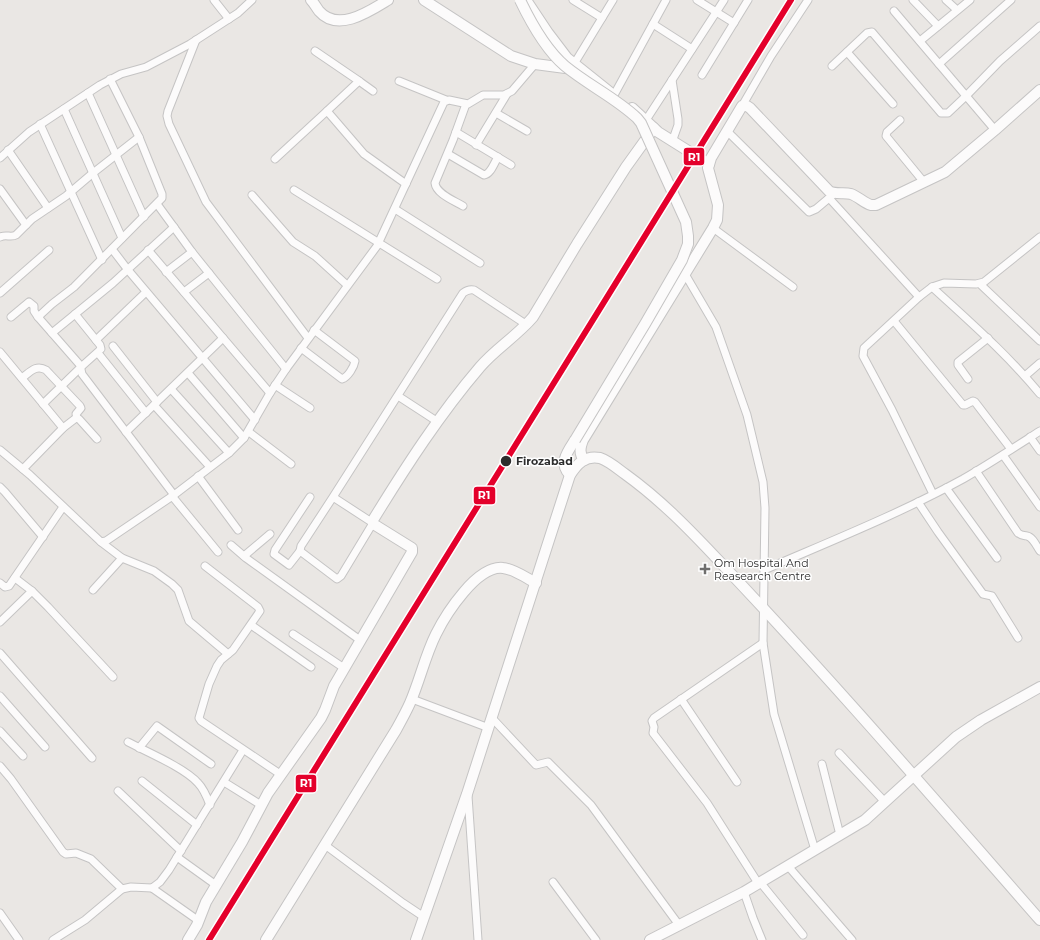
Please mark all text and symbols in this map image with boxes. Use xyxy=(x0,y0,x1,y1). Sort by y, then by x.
line badge: R1 xyxy=(683,147,705,166)
text: R1 xyxy=(688,150,700,164)
marker: Firozabad xyxy=(499,454,513,468)
place label: Firozabad xyxy=(516,454,573,468)
line badge: R1 xyxy=(473,486,496,505)
text: R1 xyxy=(478,488,490,502)
place label: Om Hospital And Reasearch Centre xyxy=(714,556,811,583)
marker: Om Hospital And Reasearch Centre xyxy=(699,563,711,575)
line badge: R1 xyxy=(295,774,317,793)
text: R1 xyxy=(300,776,312,790)

